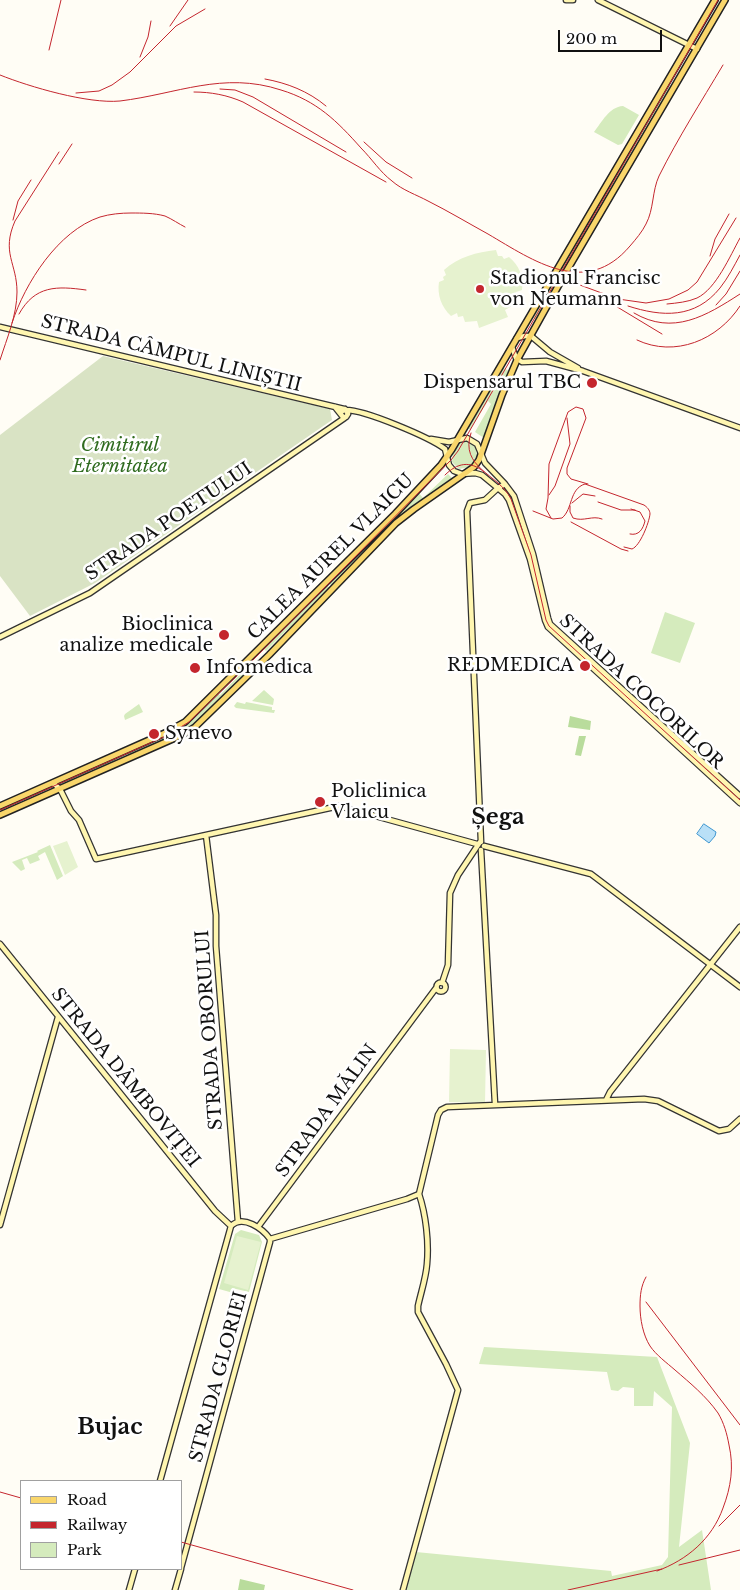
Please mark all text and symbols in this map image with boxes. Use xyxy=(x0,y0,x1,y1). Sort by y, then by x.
scale bar xyxy=(560,20,664,52)
text: 200 m xyxy=(566,29,617,48)
place label: Stadionul Francisc von Neumann xyxy=(490,268,660,310)
marker: Stadionul Francisc von Neumann xyxy=(474,283,486,295)
street label: STRADA CÂMPUL LINIȘTII xyxy=(39,311,303,397)
place label: Dispensarul TBC xyxy=(423,372,581,394)
marker: Dispensarul TBC xyxy=(585,376,599,390)
park label: Cimitirul Eternitatea xyxy=(72,435,168,478)
street label: STRADA POETULUI xyxy=(82,458,256,586)
street label: CALEA AUREL VLAICU xyxy=(243,469,419,645)
street label: STRADA COCORILOR xyxy=(554,610,728,774)
place label: Bioclinica analize medicale xyxy=(59,614,213,656)
marker: Bioclinica analize medicale xyxy=(217,628,231,642)
place label: REDMEDICA xyxy=(447,655,574,677)
place label: Infomedica xyxy=(206,657,312,679)
marker: REDMEDICA xyxy=(578,659,592,673)
marker: Infomedica xyxy=(188,661,202,675)
place label: Synevo xyxy=(165,723,233,745)
marker: Synevo xyxy=(147,727,161,741)
place label: Policlinica Vlaicu xyxy=(331,781,426,824)
marker: Policlinica Vlaicu xyxy=(313,795,327,809)
district label: Șega xyxy=(471,805,525,831)
street label: STRADA OBORULUI xyxy=(192,929,228,1131)
street label: STRADA DÂMBOVIȚEI xyxy=(46,984,204,1172)
street label: STRADA MĂLIN xyxy=(272,1040,382,1182)
street label: STRADA GLORIEI xyxy=(186,1289,252,1465)
district label: Bujac xyxy=(77,1415,143,1441)
legend xyxy=(20,1480,182,1570)
text: Road xyxy=(67,1490,107,1509)
text: Railway xyxy=(67,1515,127,1534)
text: Park xyxy=(67,1540,102,1559)

